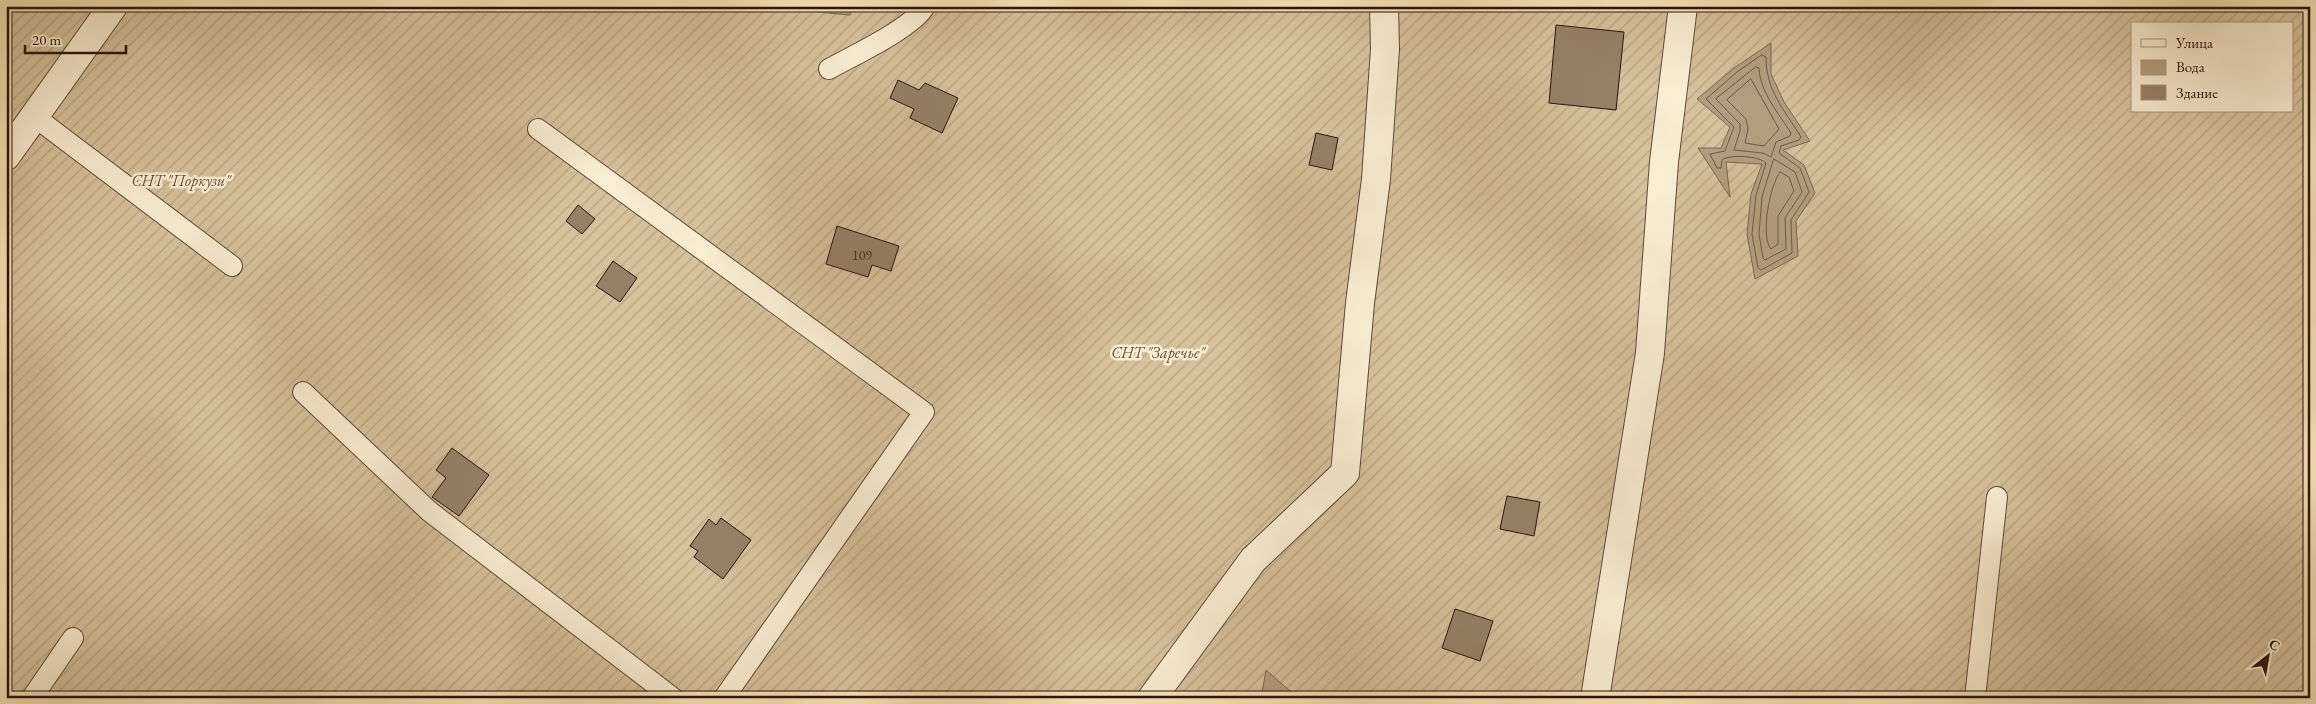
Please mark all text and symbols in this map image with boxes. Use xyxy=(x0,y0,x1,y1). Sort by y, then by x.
scale bar xyxy=(25,22,126,54)
legend xyxy=(2131,22,2294,112)
text: 20 m xyxy=(32,30,61,49)
text: Улица xyxy=(2175,33,2213,52)
text: Вода xyxy=(2176,57,2205,76)
text: Здание xyxy=(2176,83,2218,102)
park label: СНТ "Поркузи" xyxy=(132,170,232,191)
house number: 109 xyxy=(852,246,872,264)
park label: СНТ "Заречье" xyxy=(1111,342,1207,363)
north arrow xyxy=(2244,632,2294,682)
text: С xyxy=(2266,635,2284,655)

